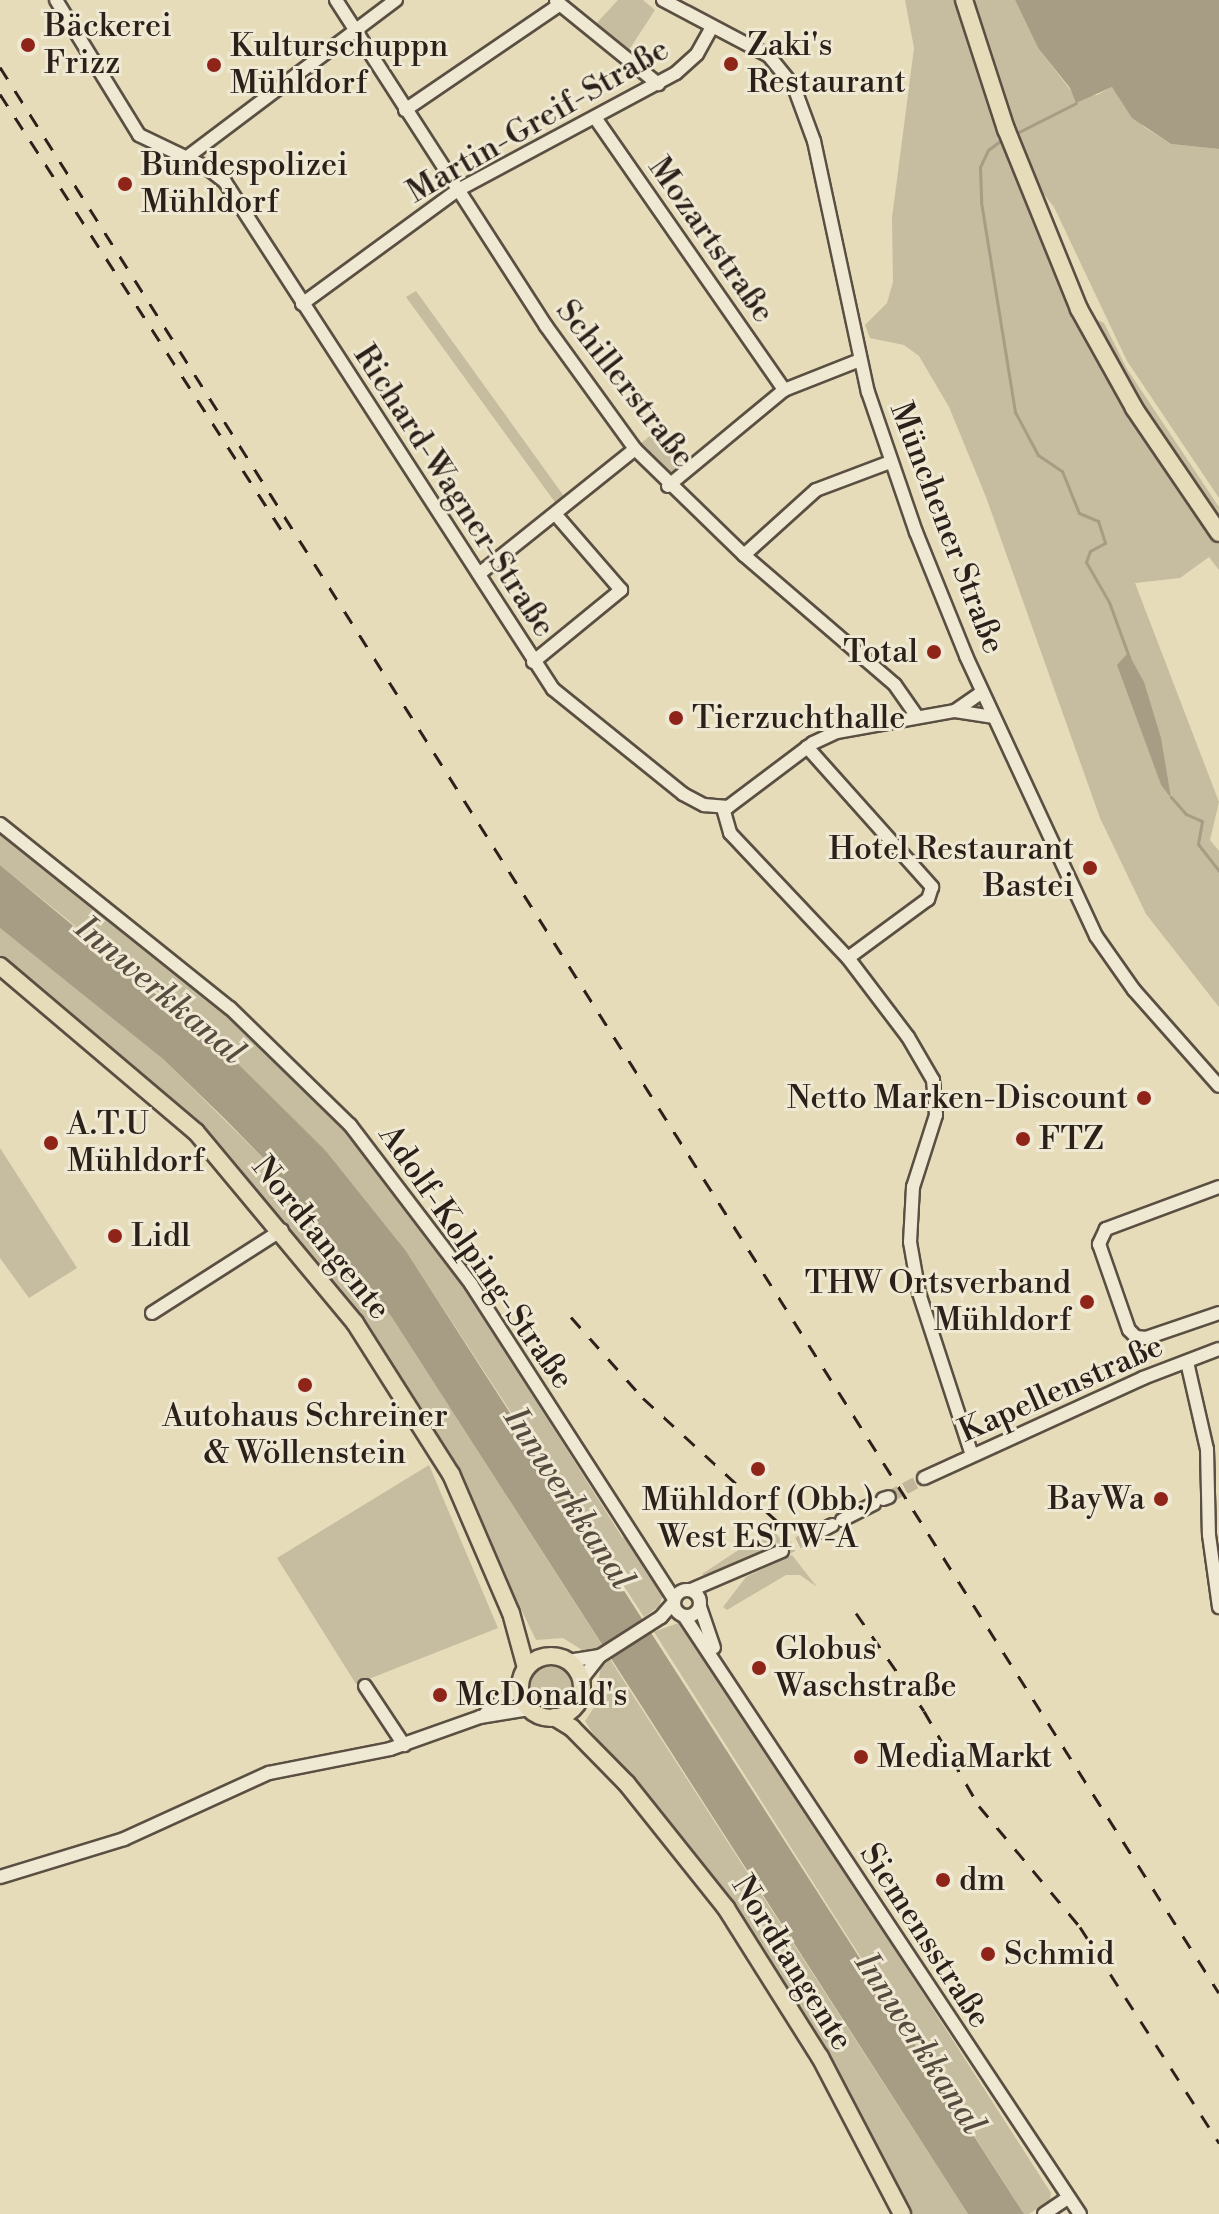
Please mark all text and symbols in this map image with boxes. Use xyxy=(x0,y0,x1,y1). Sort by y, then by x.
place label: Bäckerei Frizz xyxy=(44,8,172,83)
place label: Zaki's Restaurant xyxy=(747,27,906,102)
place label: Kulturschuppn Mühldorf xyxy=(230,28,448,103)
street label: Martin-Greif-Straße xyxy=(400,30,676,212)
marker: Bäckerei Frizz xyxy=(19,36,37,54)
marker: Zaki's Restaurant xyxy=(722,55,740,73)
marker: Kulturschuppn Mühldorf xyxy=(205,56,223,74)
place label: Bundespolizei Mühldorf xyxy=(141,147,348,222)
street label: Mozartstraße xyxy=(640,150,782,330)
marker: Bundespolizei Mühldorf xyxy=(116,175,134,193)
street label: Schillerstraße xyxy=(548,292,702,476)
street label: Richard-Wagner-Straße xyxy=(345,338,563,644)
street label: Münchener Straße xyxy=(881,397,1013,659)
place label: Total xyxy=(843,633,918,671)
marker: Total xyxy=(925,643,943,661)
place label: Tierzuchthalle xyxy=(692,699,906,737)
marker: Tierzuchthalle xyxy=(667,709,685,727)
place label: Hotel Restaurant Bastei xyxy=(828,831,1074,906)
marker: Hotel Restaurant Bastei xyxy=(1081,859,1099,877)
water label: Innwerkkanal xyxy=(66,908,252,1074)
place label: Netto Marken-Discount xyxy=(787,1079,1128,1117)
marker: Netto Marken-Discount xyxy=(1135,1089,1153,1107)
place label: A.T.U Mühldorf xyxy=(67,1106,204,1181)
street label: Adolf-Kolping-Straße xyxy=(370,1118,582,1396)
place label: FTZ xyxy=(1039,1120,1104,1158)
marker: FTZ xyxy=(1014,1130,1032,1148)
marker: A.T.U Mühldorf xyxy=(42,1134,60,1152)
street label: Nordtangente xyxy=(243,1149,399,1327)
place label: Lidl xyxy=(131,1217,190,1255)
marker: Lidl xyxy=(106,1227,124,1245)
place label: THW Ortsverband Mühldorf xyxy=(805,1265,1071,1340)
marker: THW Ortsverband Mühldorf xyxy=(1078,1293,1096,1311)
street label: Kapellenstraße xyxy=(953,1327,1169,1451)
marker: Autohaus Schreiner & Wöllenstein xyxy=(296,1376,314,1394)
place label: Autohaus Schreiner & Wöllenstein xyxy=(162,1398,448,1473)
water label: Innwerkkanal xyxy=(494,1400,642,1598)
marker: Mühldorf (Obb.) West ESTW-A xyxy=(749,1460,767,1478)
place label: BayWa xyxy=(1048,1480,1145,1518)
place label: Mühldorf (Obb.) West ESTW-A xyxy=(642,1482,874,1557)
marker: BayWa xyxy=(1152,1490,1170,1508)
place label: Globus Waschstraße xyxy=(775,1631,957,1706)
marker: Globus Waschstraße xyxy=(750,1659,768,1677)
place label: McDonald's xyxy=(456,1676,627,1714)
marker: McDonald's xyxy=(431,1686,449,1704)
place label: MediaMarkt xyxy=(877,1738,1052,1776)
marker: MediaMarkt xyxy=(852,1748,870,1766)
street label: Siemensstraße xyxy=(851,1837,999,2035)
place label: dm xyxy=(959,1861,1005,1899)
street label: Nordtangente xyxy=(723,1868,861,2058)
marker: dm xyxy=(934,1871,952,1889)
place label: Schmid xyxy=(1004,1935,1114,1973)
water label: Innwerkkanal xyxy=(845,1945,993,2143)
marker: Schmid xyxy=(979,1945,997,1963)

